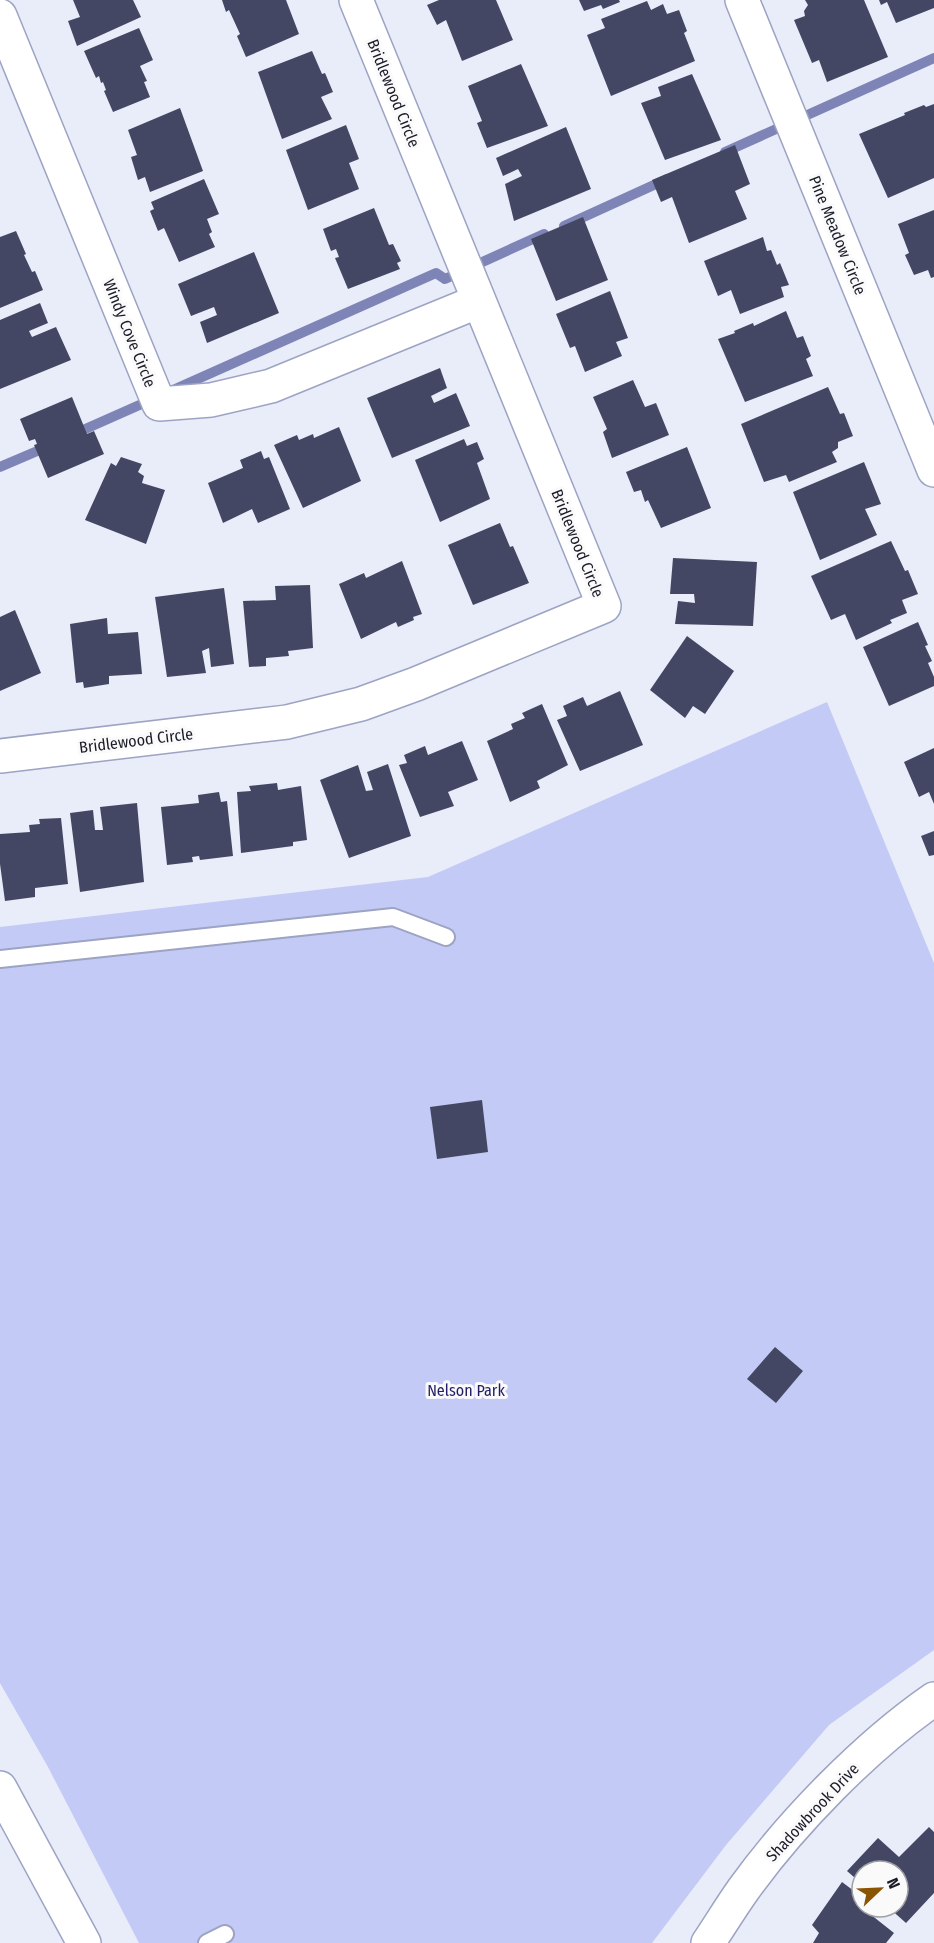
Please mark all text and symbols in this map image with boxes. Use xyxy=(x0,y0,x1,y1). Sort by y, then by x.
street label: Bridlewood Circle xyxy=(363,36,424,150)
street label: Pine Meadow Circle xyxy=(805,173,870,298)
street label: Windy Cove Circle xyxy=(99,276,160,390)
street label: Bridlewood Circle xyxy=(547,486,608,600)
street label: Bridlewood Circle xyxy=(78,724,194,757)
park label: Nelson Park xyxy=(427,1381,505,1400)
street label: Shadowbrook Drive xyxy=(762,1759,863,1865)
north arrow xyxy=(850,1859,910,1919)
text: N xyxy=(883,1875,904,1891)

